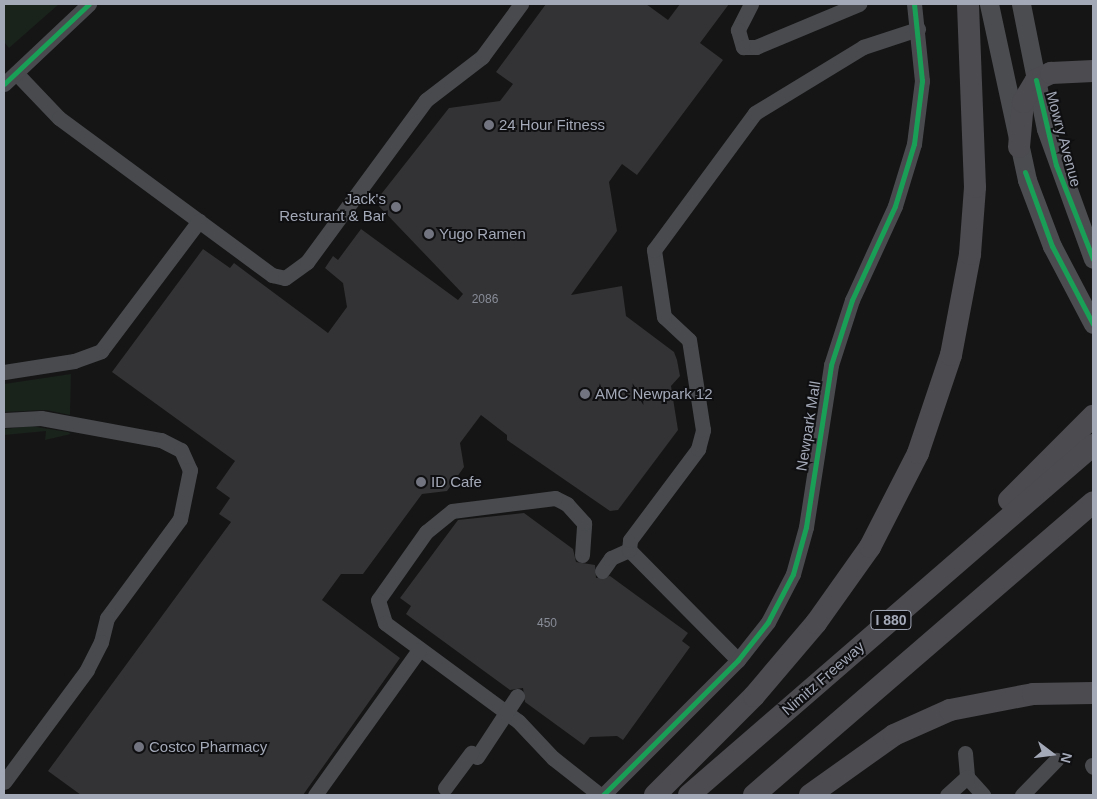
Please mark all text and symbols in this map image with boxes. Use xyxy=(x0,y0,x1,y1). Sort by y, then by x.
street label: Mowry Avenue xyxy=(1043,89,1085,189)
place label: 24 Hour Fitness xyxy=(499,116,605,134)
marker: 24 Hour Fitness xyxy=(483,119,495,131)
place label: Jack's Resturant & Bar xyxy=(279,189,386,224)
marker: Jack's Resturant & Bar xyxy=(390,201,402,213)
place label: Yugo Ramen xyxy=(439,225,526,243)
marker: Yugo Ramen xyxy=(423,228,435,240)
house number: 2086 xyxy=(472,293,498,307)
street label: Newpark Mall xyxy=(792,380,824,472)
place label: AMC Newpark 12 xyxy=(595,385,713,403)
marker: AMC Newpark 12 xyxy=(579,388,591,400)
place label: ID Cafe xyxy=(431,473,482,491)
marker: ID Cafe xyxy=(415,476,427,488)
road number: I 880 xyxy=(870,608,912,632)
house number: 450 xyxy=(537,617,557,631)
street label: Nimitz Freeway xyxy=(778,637,868,719)
north arrow xyxy=(1027,729,1077,779)
place label: Costco Pharmacy xyxy=(149,738,267,756)
marker: Costco Pharmacy xyxy=(133,741,145,753)
text: N xyxy=(1057,751,1076,765)

